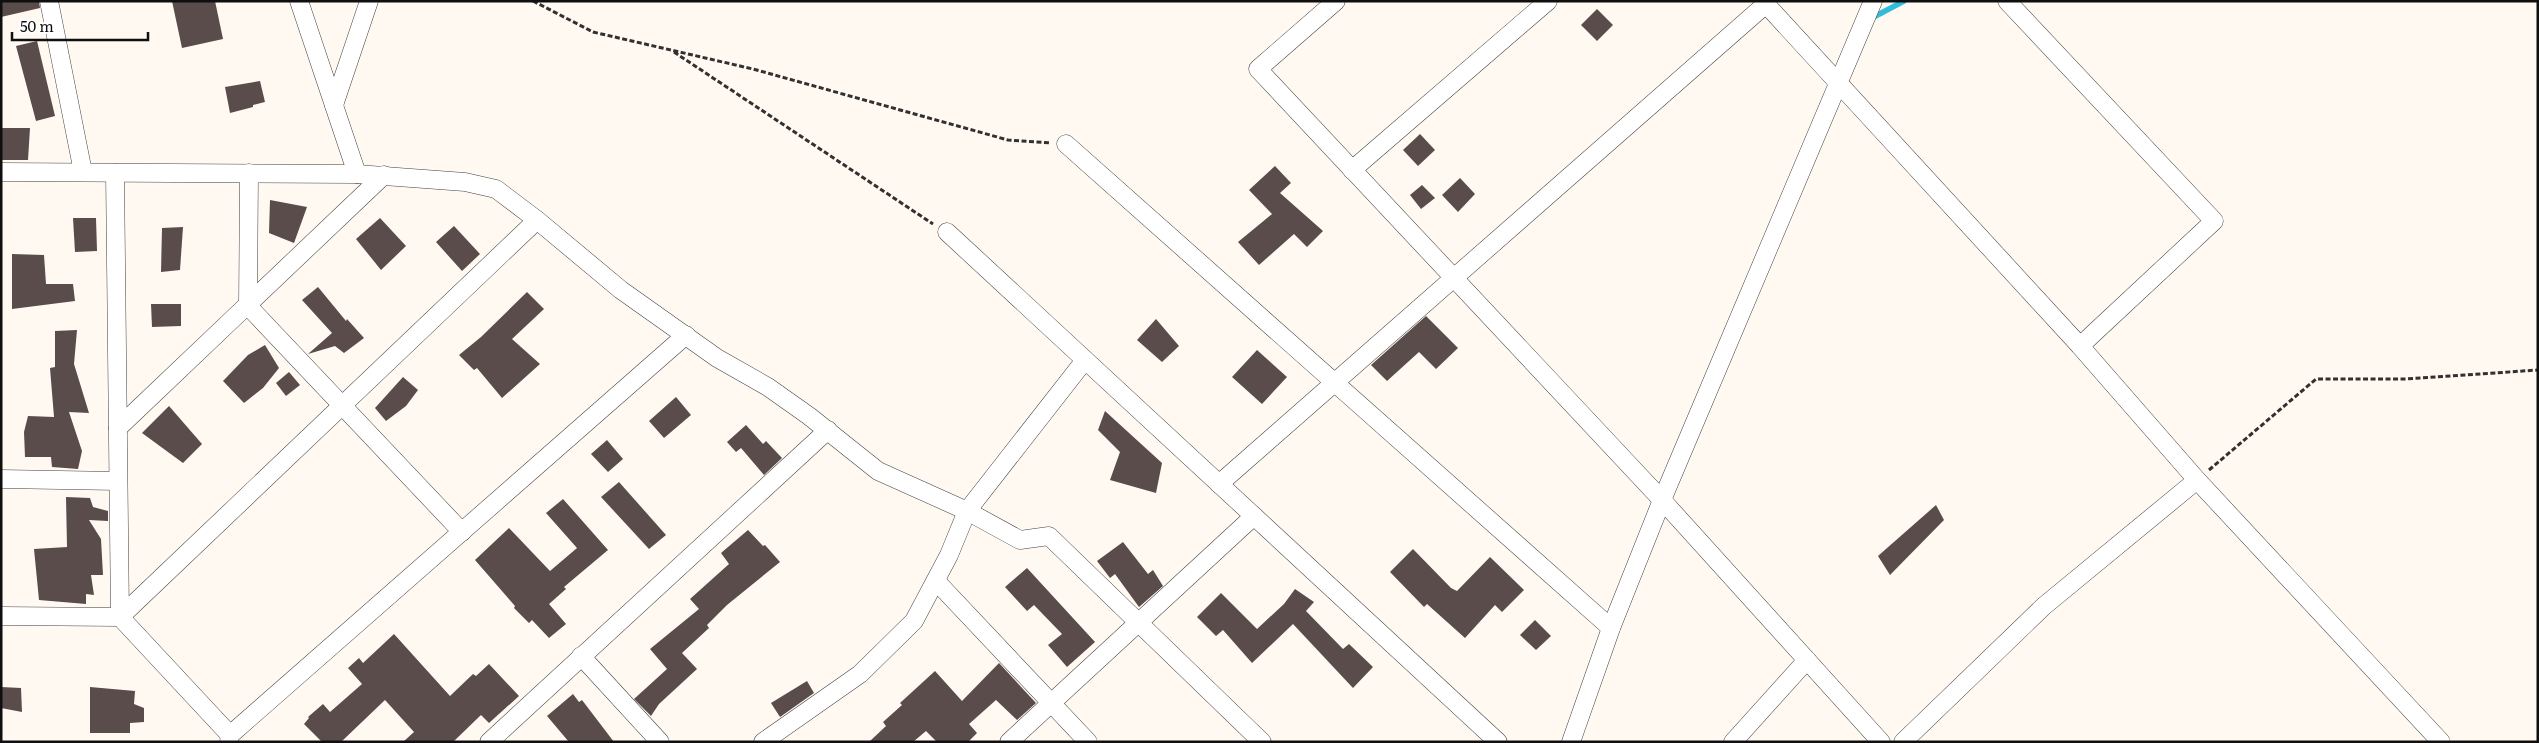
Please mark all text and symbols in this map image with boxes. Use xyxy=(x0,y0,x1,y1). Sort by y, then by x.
scale bar xyxy=(12,10,149,42)
text: 50 m xyxy=(20,14,54,37)

